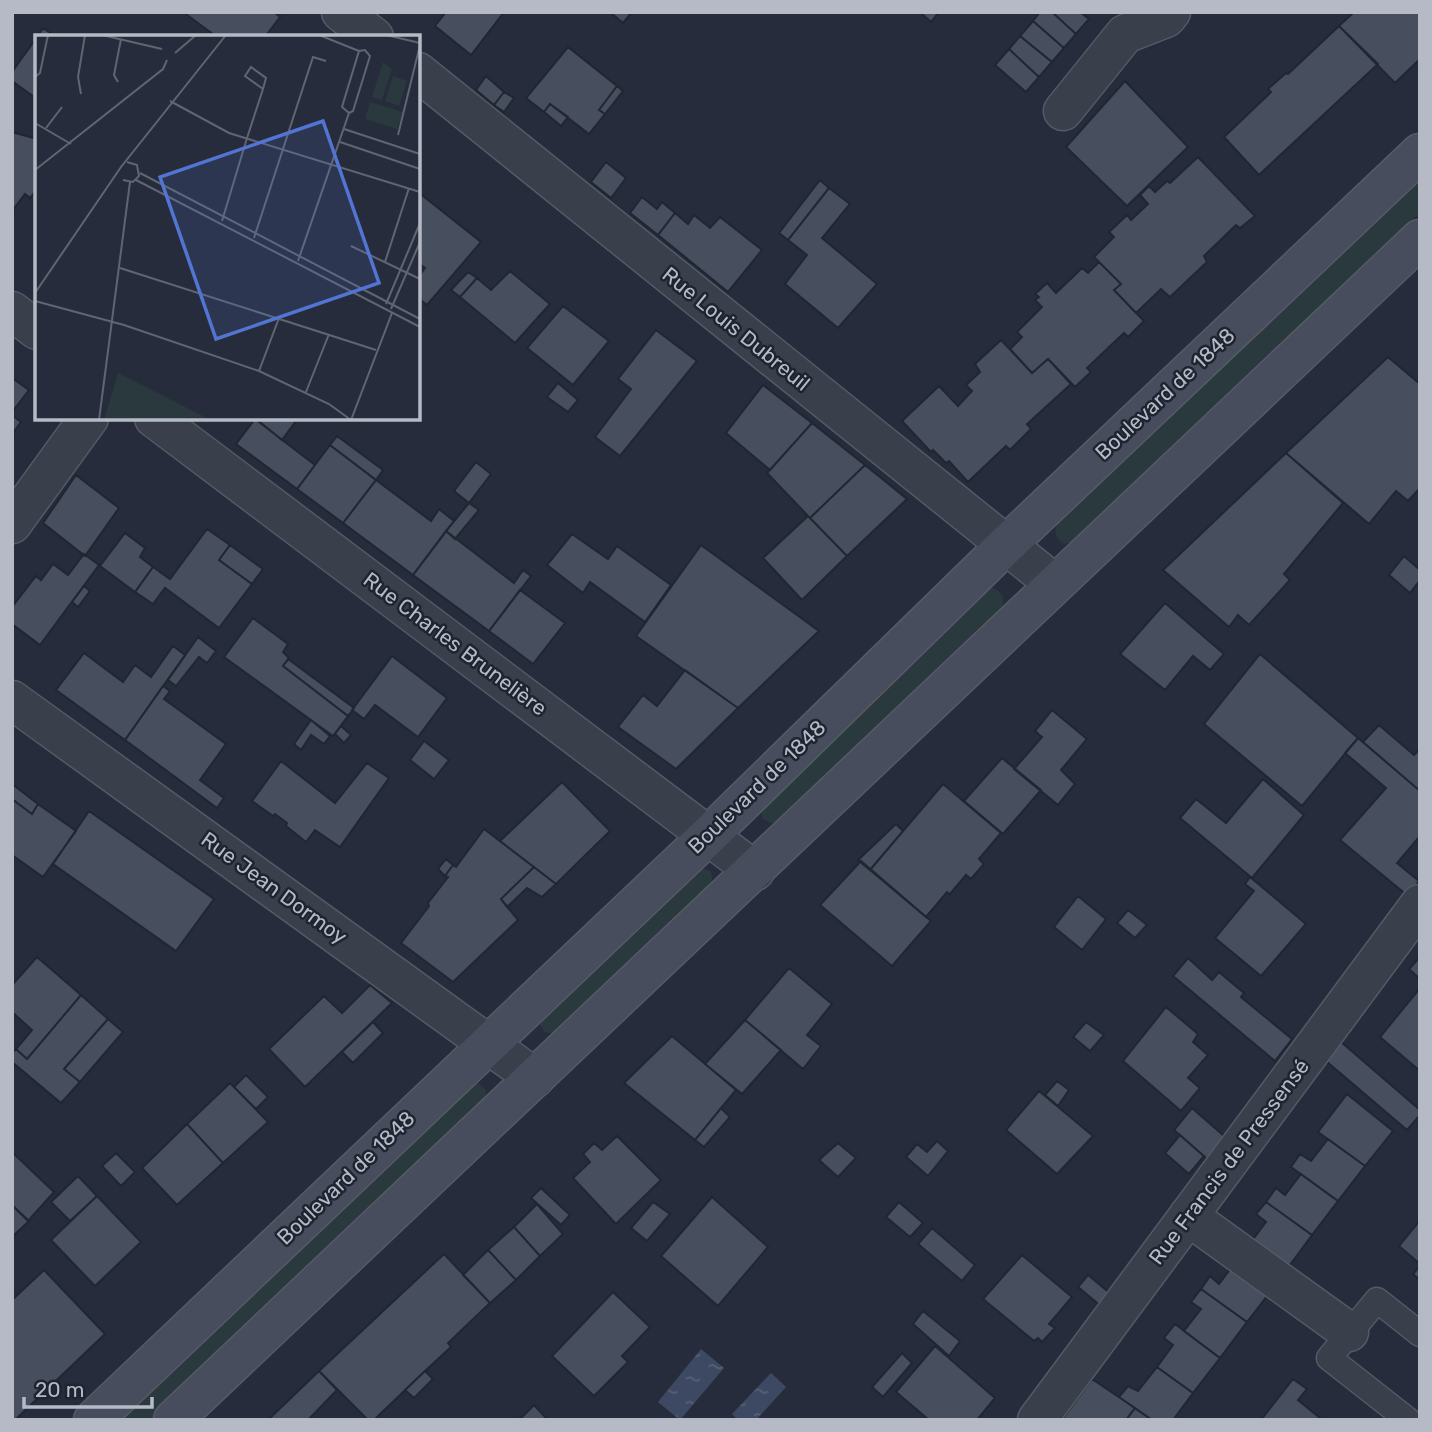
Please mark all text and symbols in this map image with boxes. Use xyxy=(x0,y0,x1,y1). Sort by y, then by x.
inset map xyxy=(35,35,420,420)
street label: Rue Louis Dubreuil xyxy=(658,261,815,396)
street label: Boulevard de 1848 xyxy=(1090,323,1240,465)
street label: Rue Charles Brunelière xyxy=(359,567,552,721)
street label: Boulevard de 1848 xyxy=(683,715,831,859)
street label: Rue Jean Dormoy xyxy=(196,826,352,949)
street label: Rue Francis de Pressensé xyxy=(1143,1054,1314,1269)
street label: Boulevard de 1848 xyxy=(272,1106,420,1250)
scale bar xyxy=(24,1366,152,1410)
text: 20 m xyxy=(35,1377,84,1402)

